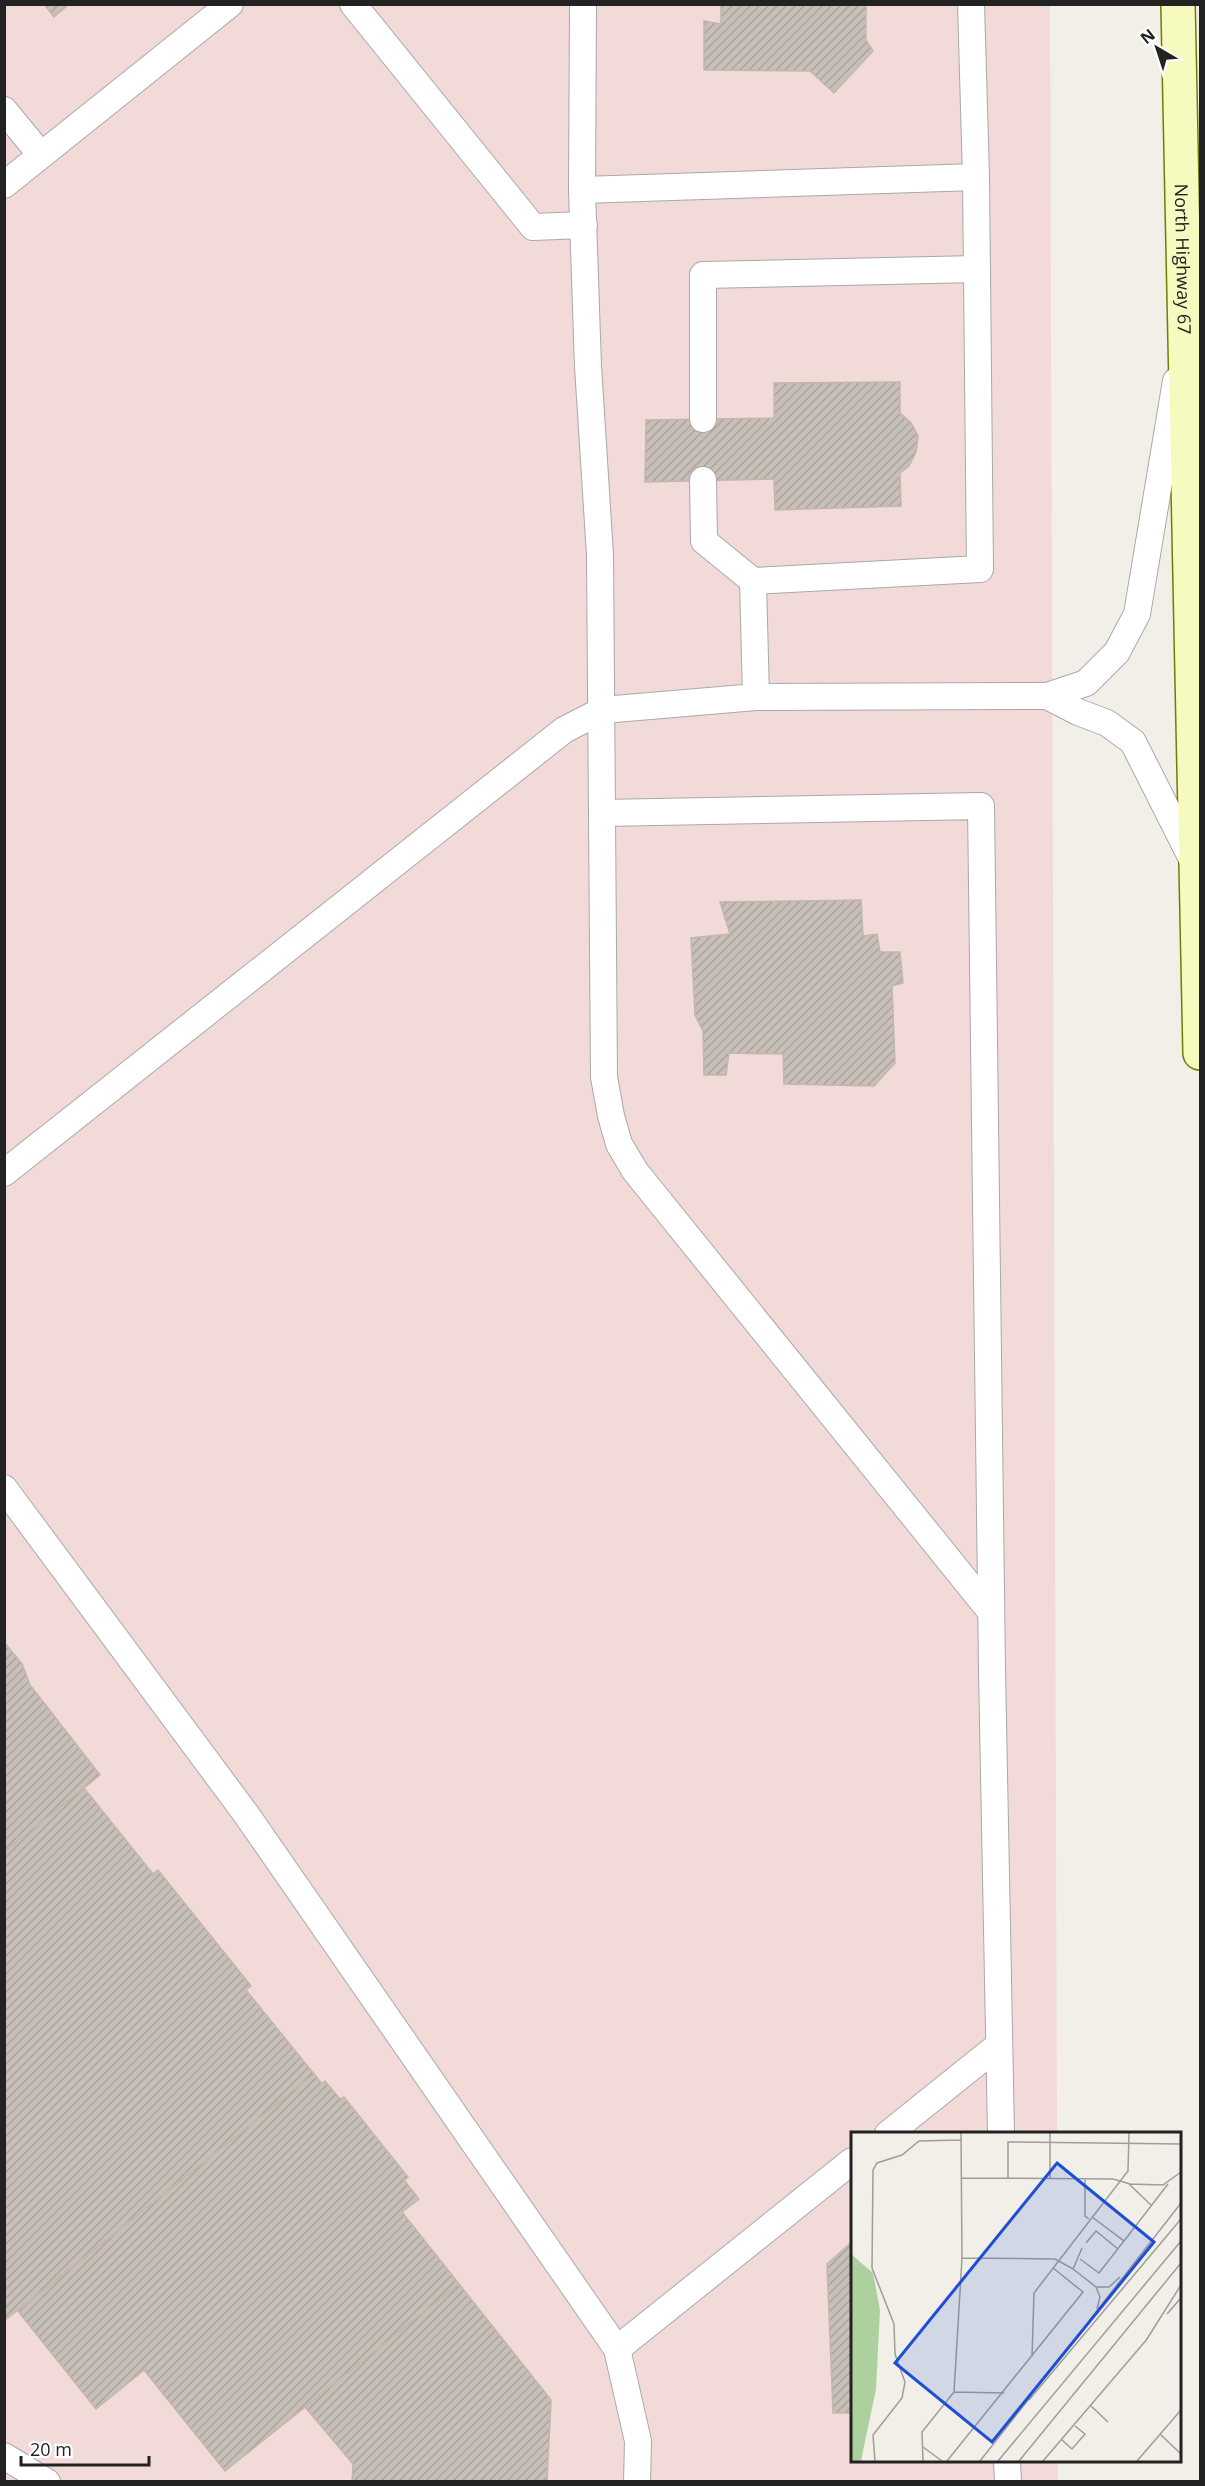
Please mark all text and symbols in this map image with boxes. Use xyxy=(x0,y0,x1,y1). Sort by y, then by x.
north arrow xyxy=(1127,18,1187,78)
text: N xyxy=(1136,24,1160,49)
street label: North Highway 67 xyxy=(1170,183,1197,335)
inset map xyxy=(851,2132,1181,2462)
scale bar xyxy=(21,2429,148,2467)
text: 20 m xyxy=(30,2437,72,2461)

